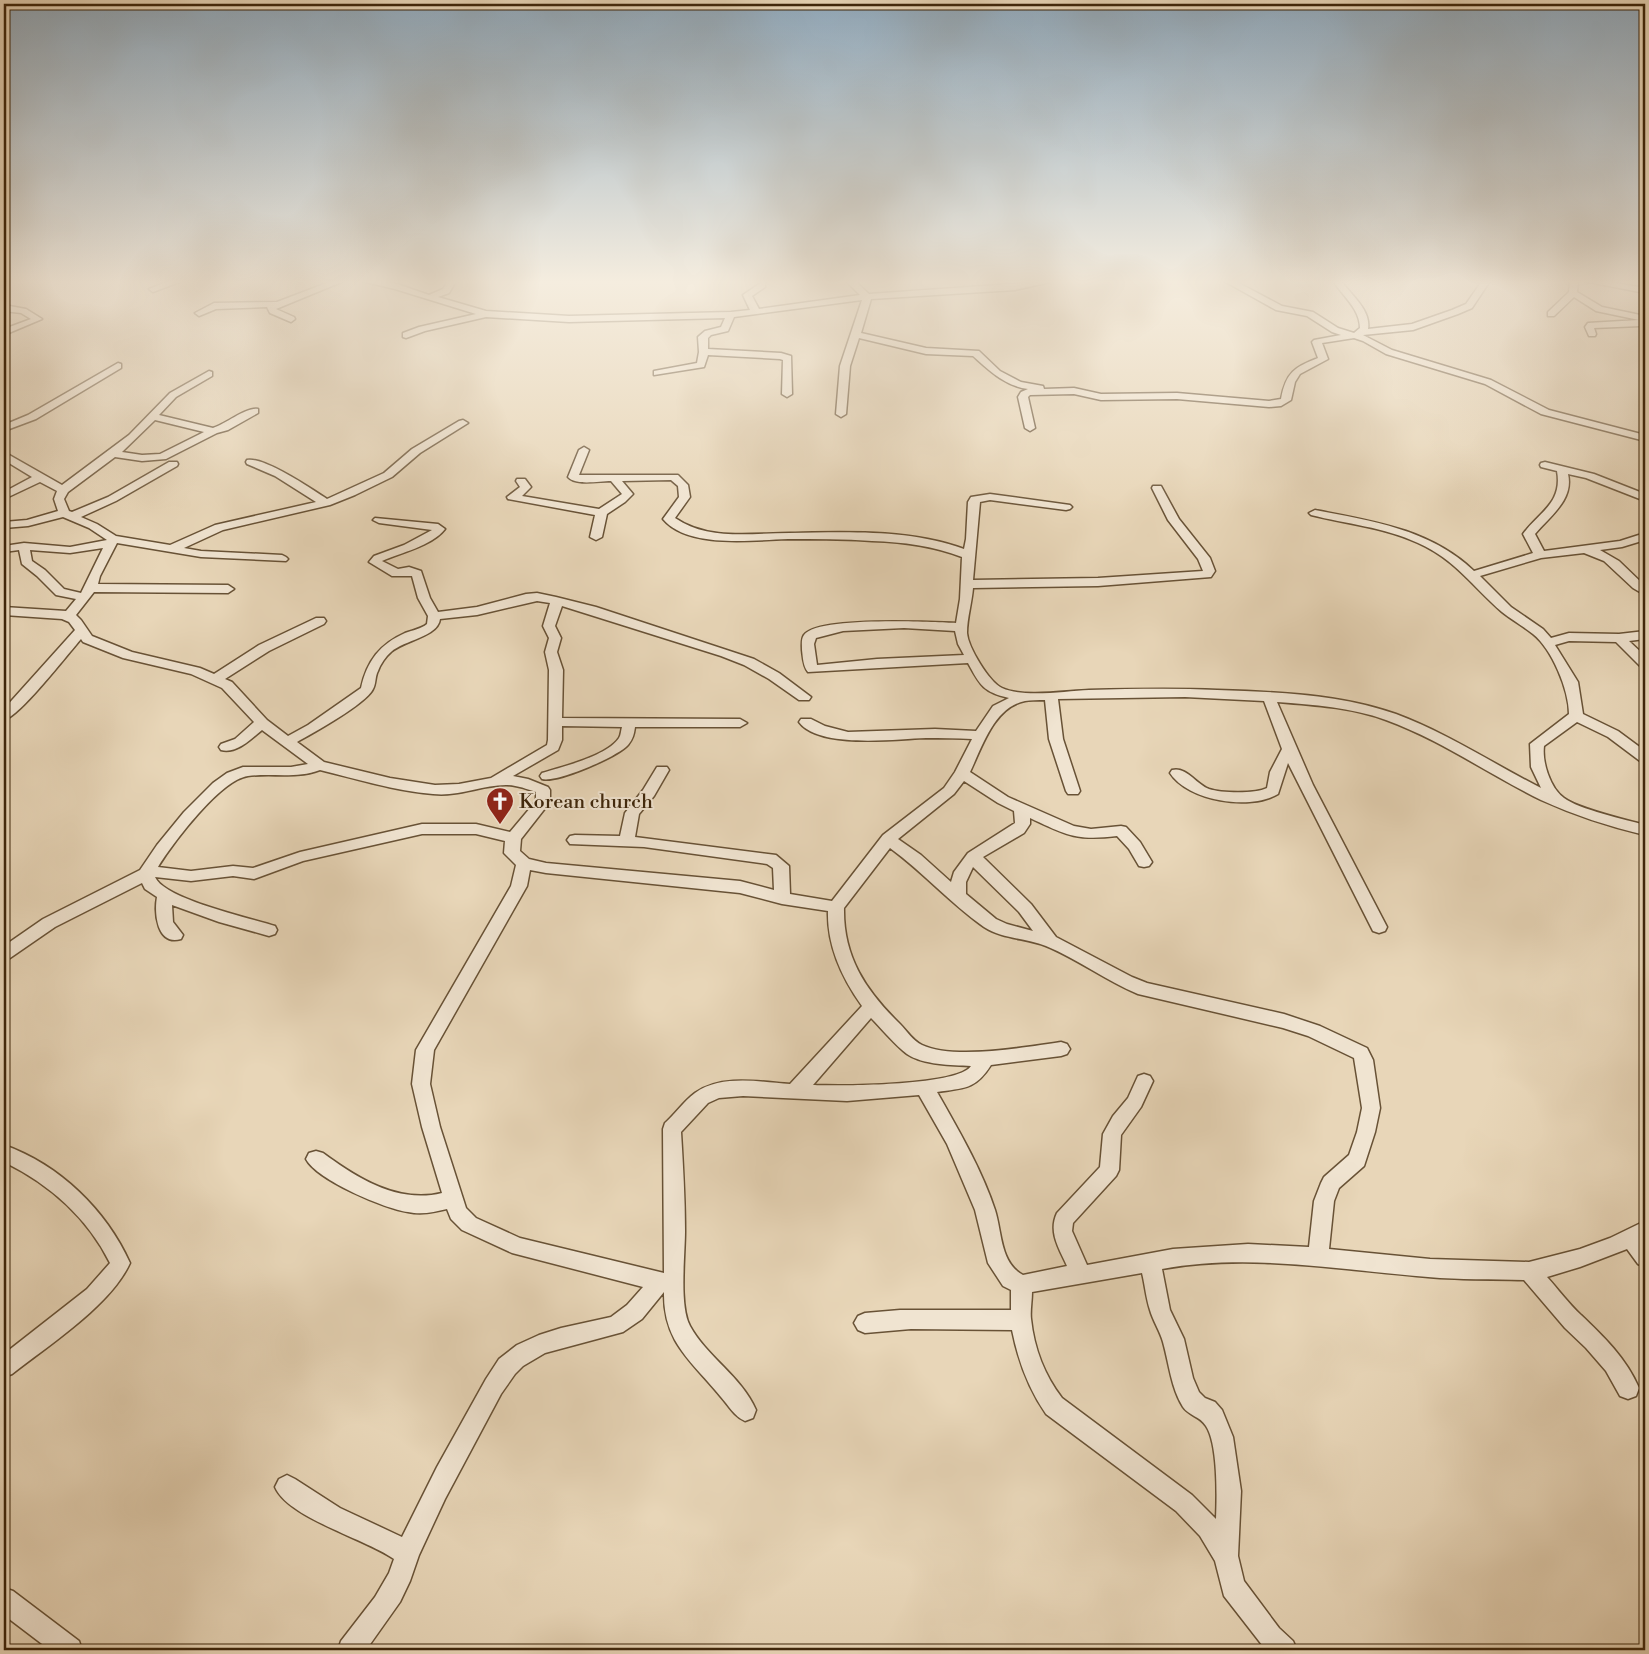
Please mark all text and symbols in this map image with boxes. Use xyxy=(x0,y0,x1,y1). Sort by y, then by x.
church icon: Korean church xyxy=(485,786,515,825)
place label: Korean church xyxy=(519,790,653,815)

